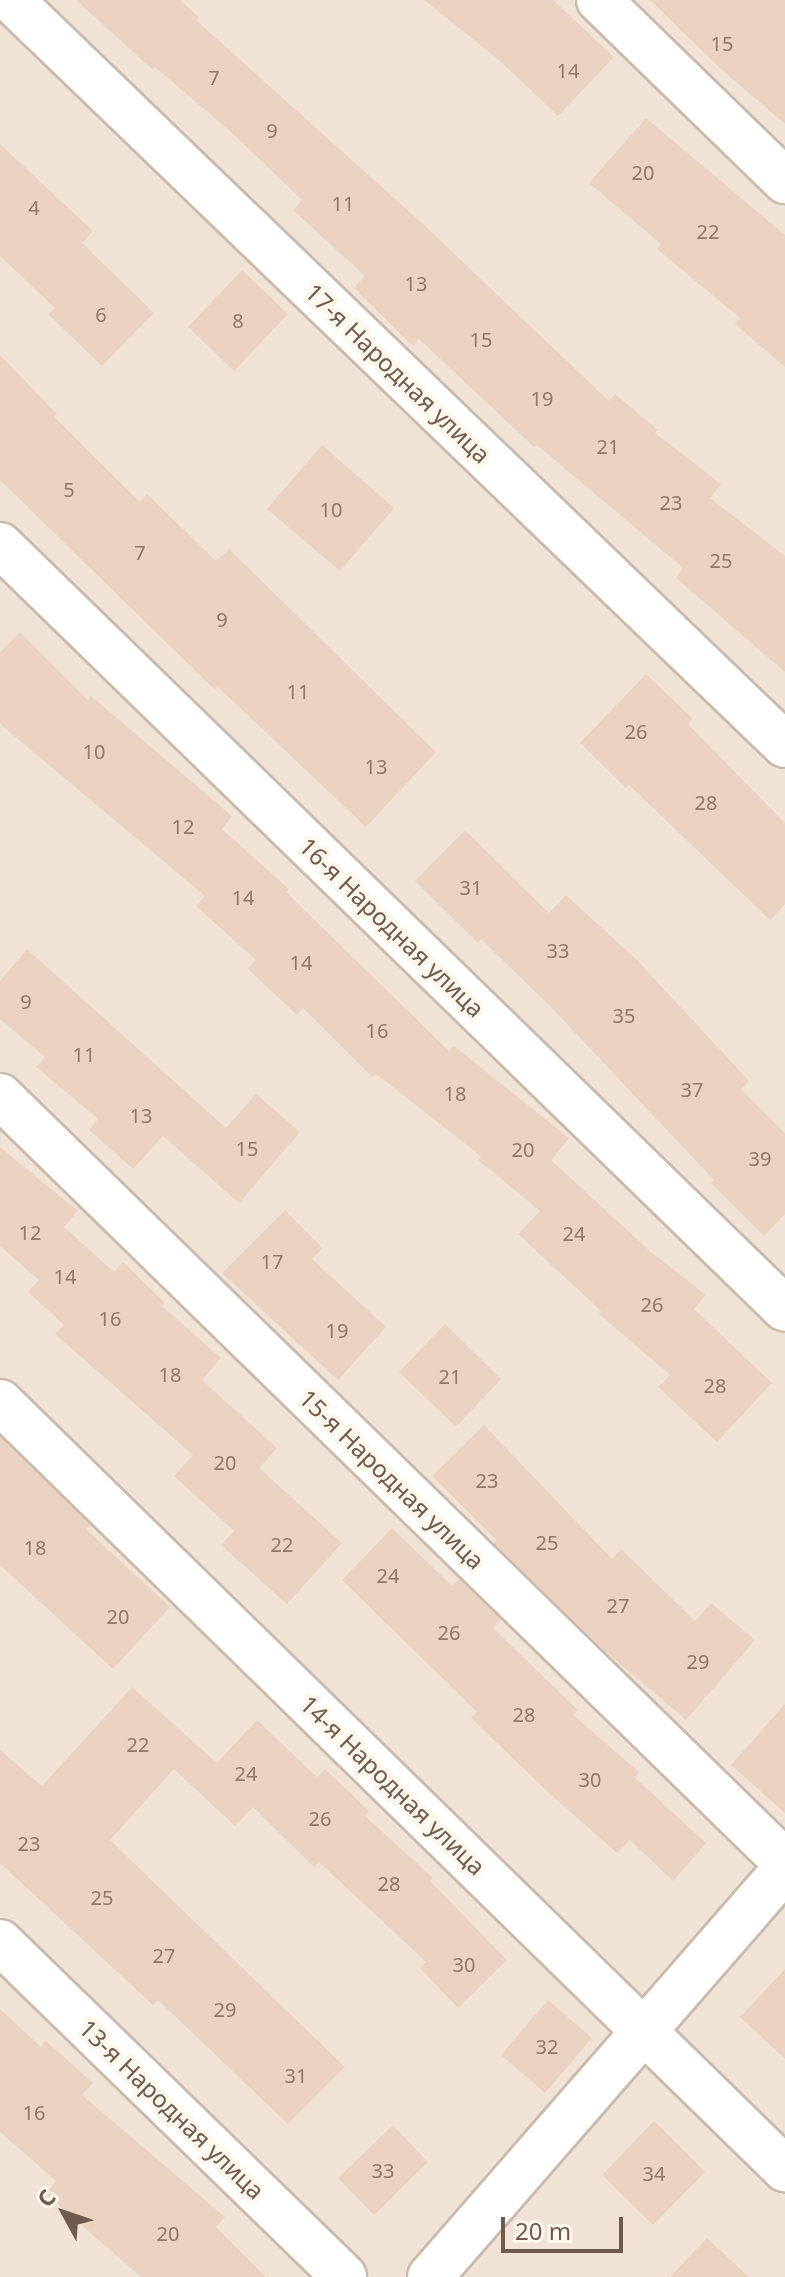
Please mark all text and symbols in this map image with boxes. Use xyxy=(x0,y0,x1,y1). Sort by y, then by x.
house number: 15 xyxy=(711,31,733,55)
house number: 14 xyxy=(557,58,579,82)
house number: 7 xyxy=(208,65,220,89)
house number: 9 xyxy=(266,118,278,142)
house number: 20 xyxy=(632,160,654,184)
house number: 11 xyxy=(332,191,354,215)
house number: 4 xyxy=(28,195,40,219)
house number: 22 xyxy=(697,219,719,243)
house number: 13 xyxy=(405,271,427,295)
street label: 17-я Народная улица xyxy=(300,277,496,469)
house number: 6 xyxy=(95,302,107,326)
house number: 8 xyxy=(232,308,244,332)
house number: 15 xyxy=(470,327,492,351)
house number: 19 xyxy=(531,386,553,410)
house number: 21 xyxy=(597,434,619,458)
house number: 5 xyxy=(63,477,75,501)
house number: 23 xyxy=(660,490,682,514)
house number: 10 xyxy=(320,497,342,521)
house number: 7 xyxy=(134,540,146,564)
house number: 25 xyxy=(710,548,732,572)
house number: 9 xyxy=(216,607,228,631)
house number: 11 xyxy=(287,679,309,703)
house number: 26 xyxy=(625,719,647,743)
house number: 10 xyxy=(83,739,105,763)
house number: 13 xyxy=(365,754,387,778)
house number: 28 xyxy=(695,790,717,814)
house number: 12 xyxy=(172,814,194,838)
street label: 16-я Народная улица xyxy=(294,831,490,1023)
house number: 31 xyxy=(460,875,482,899)
house number: 14 xyxy=(232,885,254,909)
house number: 33 xyxy=(547,938,569,962)
house number: 14 xyxy=(290,950,312,974)
house number: 9 xyxy=(20,989,32,1013)
house number: 35 xyxy=(613,1003,635,1027)
house number: 16 xyxy=(366,1018,388,1042)
house number: 11 xyxy=(73,1042,95,1066)
house number: 37 xyxy=(681,1077,703,1101)
house number: 18 xyxy=(444,1081,466,1105)
house number: 13 xyxy=(130,1103,152,1127)
house number: 15 xyxy=(236,1136,258,1160)
house number: 20 xyxy=(512,1137,534,1161)
house number: 39 xyxy=(749,1146,771,1170)
house number: 12 xyxy=(19,1220,41,1244)
house number: 24 xyxy=(563,1221,585,1245)
house number: 17 xyxy=(261,1249,283,1273)
house number: 14 xyxy=(54,1264,76,1288)
house number: 26 xyxy=(641,1292,663,1316)
house number: 16 xyxy=(99,1306,121,1330)
house number: 19 xyxy=(326,1318,348,1342)
house number: 18 xyxy=(159,1362,181,1386)
house number: 21 xyxy=(439,1364,461,1388)
house number: 28 xyxy=(704,1373,726,1397)
street label: 15-я Народная улица xyxy=(294,1383,490,1575)
house number: 20 xyxy=(214,1450,236,1474)
house number: 23 xyxy=(476,1468,498,1492)
house number: 25 xyxy=(536,1530,558,1554)
house number: 22 xyxy=(271,1532,293,1556)
house number: 18 xyxy=(24,1535,46,1559)
house number: 24 xyxy=(377,1563,399,1587)
house number: 27 xyxy=(607,1593,629,1617)
house number: 20 xyxy=(107,1604,129,1628)
house number: 26 xyxy=(438,1620,460,1644)
house number: 29 xyxy=(687,1649,709,1673)
street label: 14-я Народная улица xyxy=(295,1689,491,1881)
house number: 28 xyxy=(513,1702,535,1726)
house number: 22 xyxy=(127,1732,149,1756)
house number: 24 xyxy=(235,1761,257,1785)
house number: 30 xyxy=(579,1767,601,1791)
house number: 26 xyxy=(309,1806,331,1830)
house number: 23 xyxy=(18,1831,40,1855)
house number: 28 xyxy=(378,1871,400,1895)
house number: 25 xyxy=(91,1885,113,1909)
house number: 27 xyxy=(153,1943,175,1967)
house number: 30 xyxy=(453,1952,475,1976)
house number: 29 xyxy=(214,1997,236,2021)
street label: 13-я Народная улица xyxy=(74,2013,270,2205)
house number: 32 xyxy=(536,2034,558,2058)
house number: 31 xyxy=(285,2063,307,2087)
house number: 16 xyxy=(23,2100,45,2124)
house number: 33 xyxy=(372,2158,394,2182)
house number: 34 xyxy=(643,2161,665,2185)
north arrow xyxy=(24,2173,104,2253)
text: С xyxy=(30,2182,62,2213)
scale bar xyxy=(505,2201,627,2251)
text: 20 m xyxy=(515,2214,571,2247)
house number: 20 xyxy=(157,2221,179,2245)

